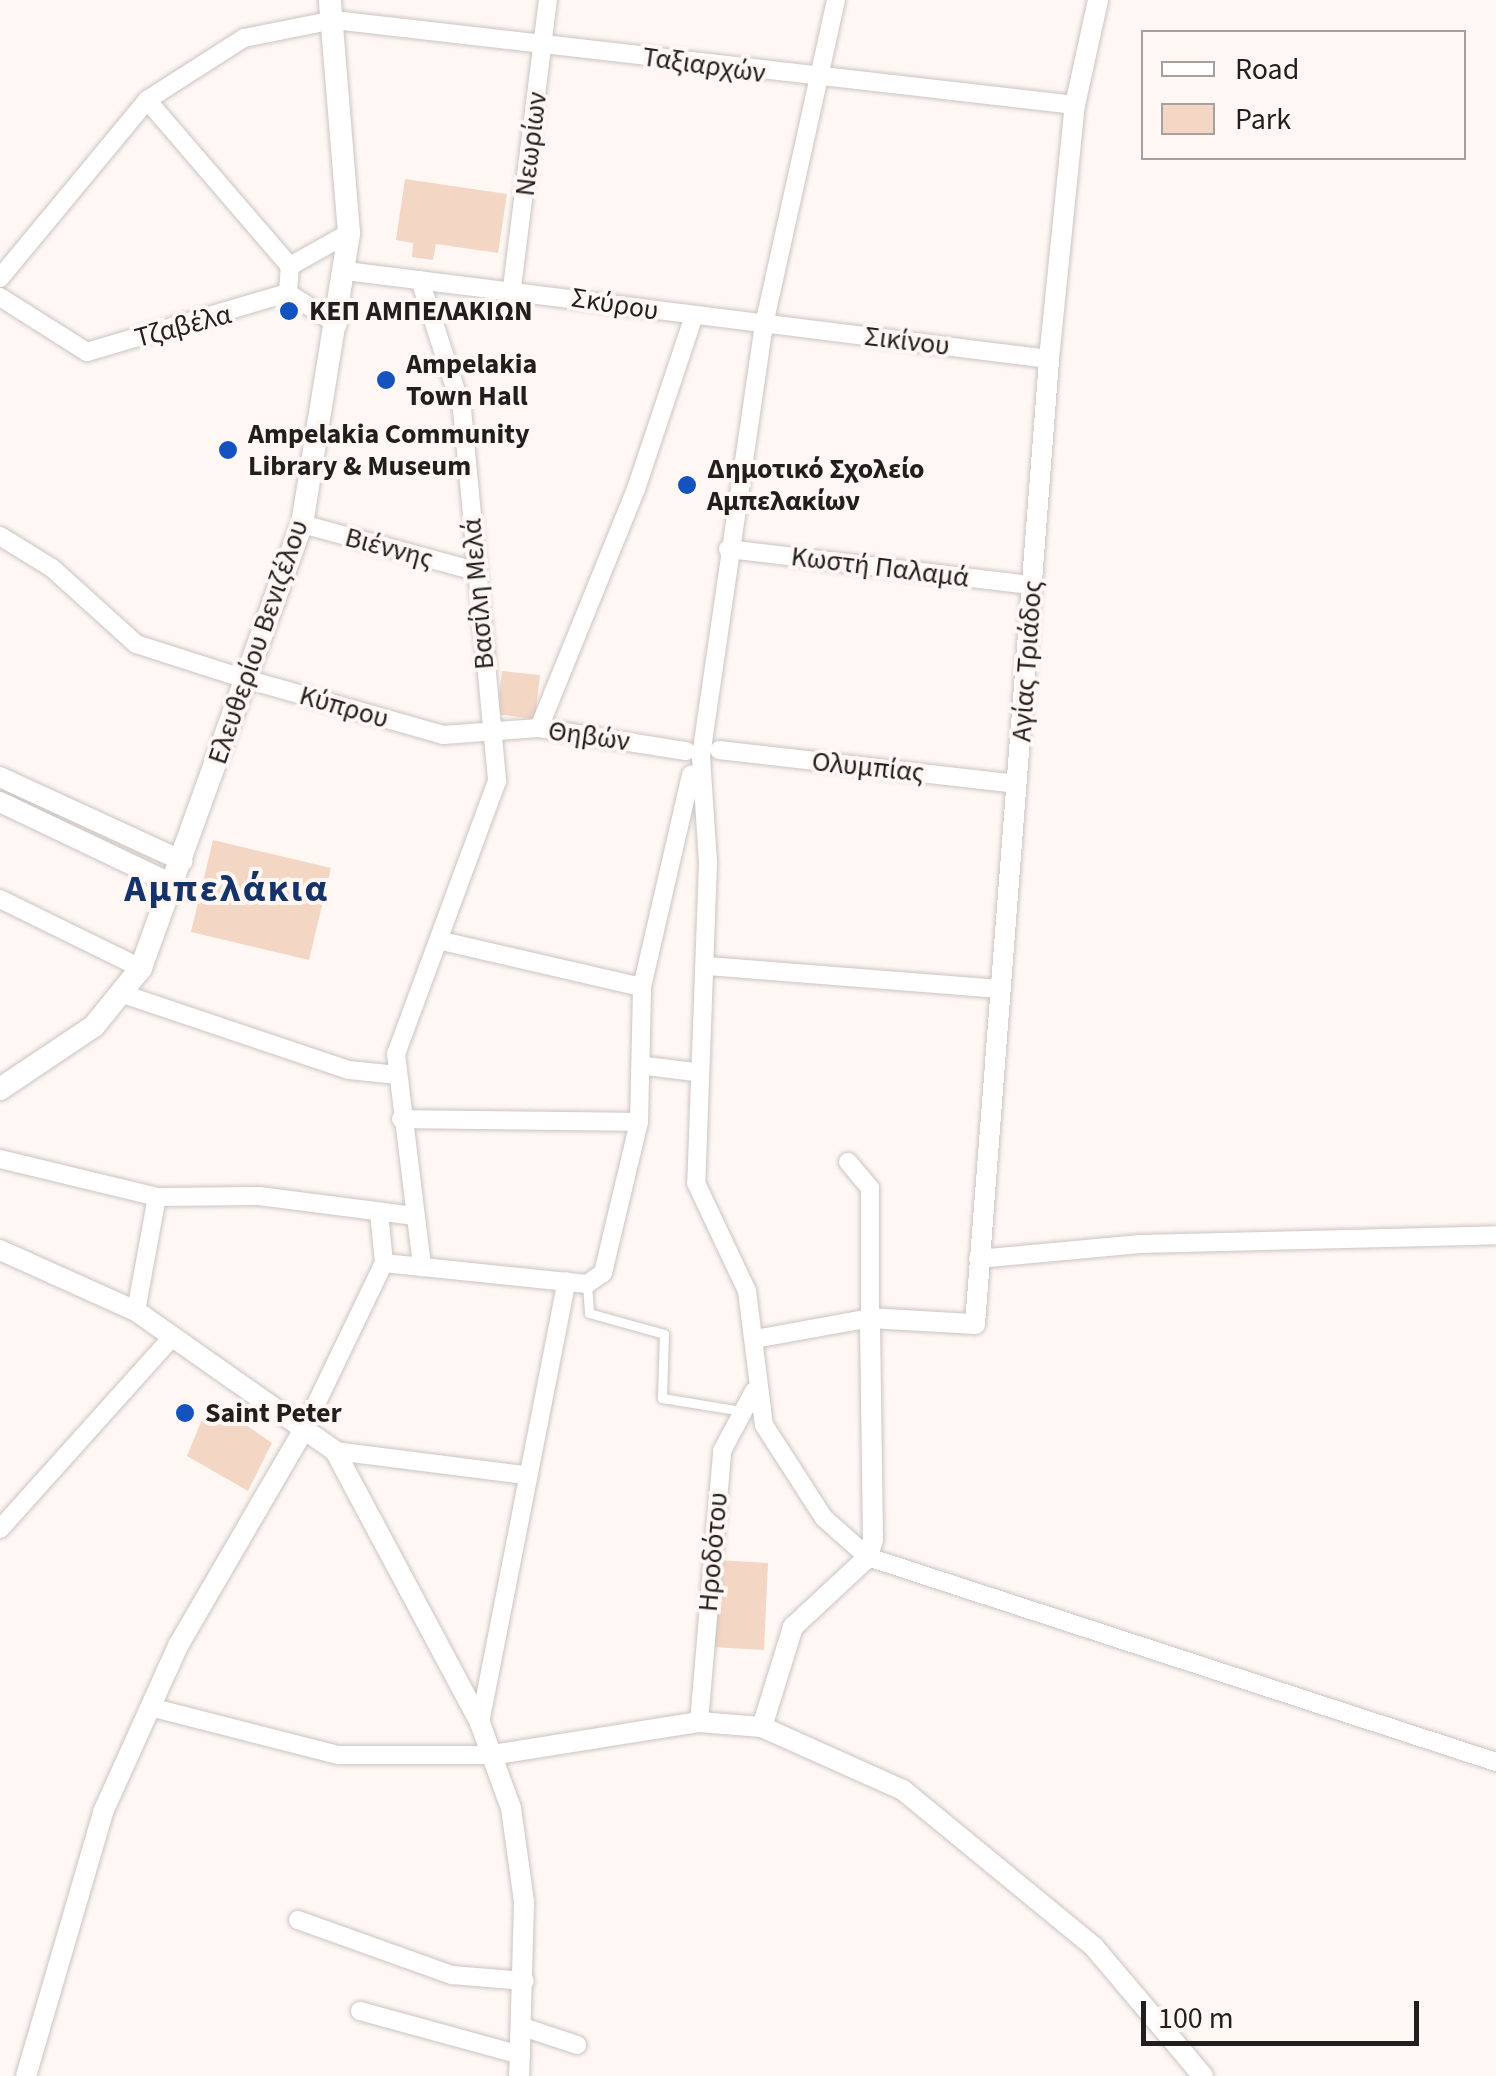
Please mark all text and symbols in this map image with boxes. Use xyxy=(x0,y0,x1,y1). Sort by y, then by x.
legend xyxy=(1141,30,1466,160)
street label: Ταξιαρχών xyxy=(640,40,768,90)
text: Road xyxy=(1235,48,1299,91)
street label: Νεωρίων xyxy=(508,90,554,198)
text: Park xyxy=(1235,98,1291,141)
street label: Σκύρου xyxy=(569,281,661,327)
place label: ΚΕΠ ΑΜΠΕΛΑΚΙΩΝ xyxy=(309,294,533,328)
street label: Τζαβέλα xyxy=(131,297,235,355)
marker: ΚΕΠ ΑΜΠΕΛΑΚΙΩΝ xyxy=(278,300,300,322)
street label: Σικίνου xyxy=(863,319,951,363)
place label: Ampelakia Town Hall xyxy=(406,347,537,413)
marker: Ampelakia Town Hall xyxy=(375,369,397,391)
place label: Ampelakia Community Library & Museum xyxy=(248,417,530,483)
marker: Ampelakia Community Library & Museum xyxy=(217,439,239,461)
place label: Δημοτικό Σχολείο Αμπελακίων xyxy=(707,452,925,518)
marker: Δημοτικό Σχολείο Αμπελακίων xyxy=(676,474,698,496)
street label: Ελευθερίου Βενιζέλου xyxy=(200,516,316,768)
street label: Βασίλη Μελά xyxy=(455,517,501,671)
street label: Βιέννης xyxy=(341,520,437,576)
street label: Κωστή Παλαμά xyxy=(789,539,971,595)
street label: Αγίας Τριάδος xyxy=(1005,579,1049,743)
street label: Κύπρου xyxy=(296,678,392,736)
street label: Θηβών xyxy=(546,714,632,758)
street label: Ολυμπίας xyxy=(810,744,926,790)
district label: Αμπελάκια xyxy=(124,867,330,913)
place label: Saint Peter xyxy=(205,1396,342,1430)
marker: Saint Peter xyxy=(174,1402,196,1424)
street label: Ηροδότου xyxy=(691,1491,735,1613)
scale bar xyxy=(1146,1981,1424,2043)
text: 100 m xyxy=(1158,1997,1234,2040)

